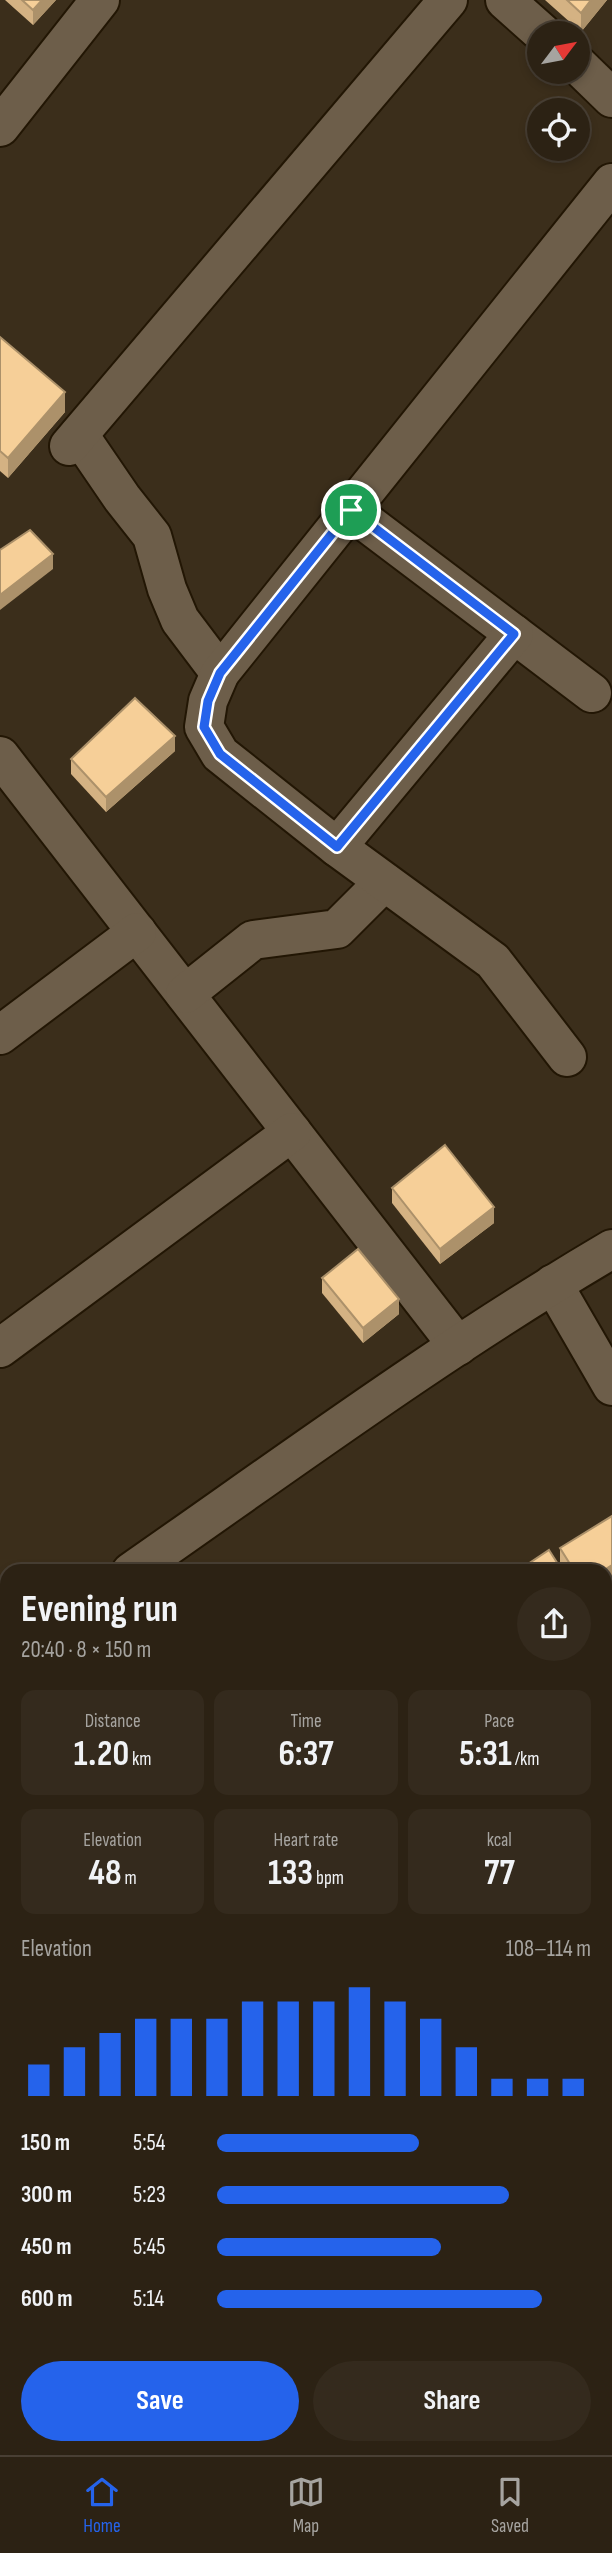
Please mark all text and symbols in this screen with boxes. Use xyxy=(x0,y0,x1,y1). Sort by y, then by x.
north arrow xyxy=(527,21,590,84)
map controls xyxy=(527,21,590,161)
button: locate xyxy=(527,98,590,161)
pin xyxy=(321,480,381,540)
icon: arrive xyxy=(332,491,370,529)
text: Evening run xyxy=(21,1587,178,1632)
button: share xyxy=(517,1587,591,1661)
text: 20:40 · 8 × 150 m xyxy=(21,1636,151,1664)
text: Distance xyxy=(85,1710,141,1733)
text: Time xyxy=(290,1710,322,1733)
text: Pace xyxy=(484,1710,514,1733)
text: 1.20 xyxy=(74,1733,129,1776)
text: 6:37 xyxy=(278,1733,334,1776)
text: 5:31 xyxy=(459,1733,512,1776)
text: km xyxy=(129,1748,152,1771)
text: /km xyxy=(512,1748,539,1771)
text: Elevation xyxy=(83,1829,142,1852)
text: Heart rate xyxy=(274,1829,338,1852)
text: kcal xyxy=(487,1829,512,1852)
text: 48 xyxy=(89,1852,121,1895)
text: 133 xyxy=(268,1852,313,1895)
text: 77 xyxy=(484,1852,515,1895)
text: m xyxy=(121,1867,137,1890)
text: bpm xyxy=(313,1867,344,1890)
text: Elevation xyxy=(21,1935,92,1963)
text: 108–114 m xyxy=(506,1935,591,1963)
text: 150 m xyxy=(21,2129,70,2157)
text: 5:54 xyxy=(133,2129,165,2157)
text: 300 m xyxy=(21,2181,72,2209)
text: 5:23 xyxy=(133,2181,166,2209)
text: 450 m xyxy=(21,2233,72,2261)
text: 5:45 xyxy=(133,2233,165,2261)
text: 600 m xyxy=(21,2285,73,2313)
text: 5:14 xyxy=(133,2285,164,2313)
button: Save xyxy=(21,2361,299,2441)
button: Share xyxy=(313,2361,591,2441)
tab: Home xyxy=(83,2473,121,2538)
tab: Map xyxy=(287,2473,325,2538)
tab: Saved xyxy=(491,2473,529,2538)

